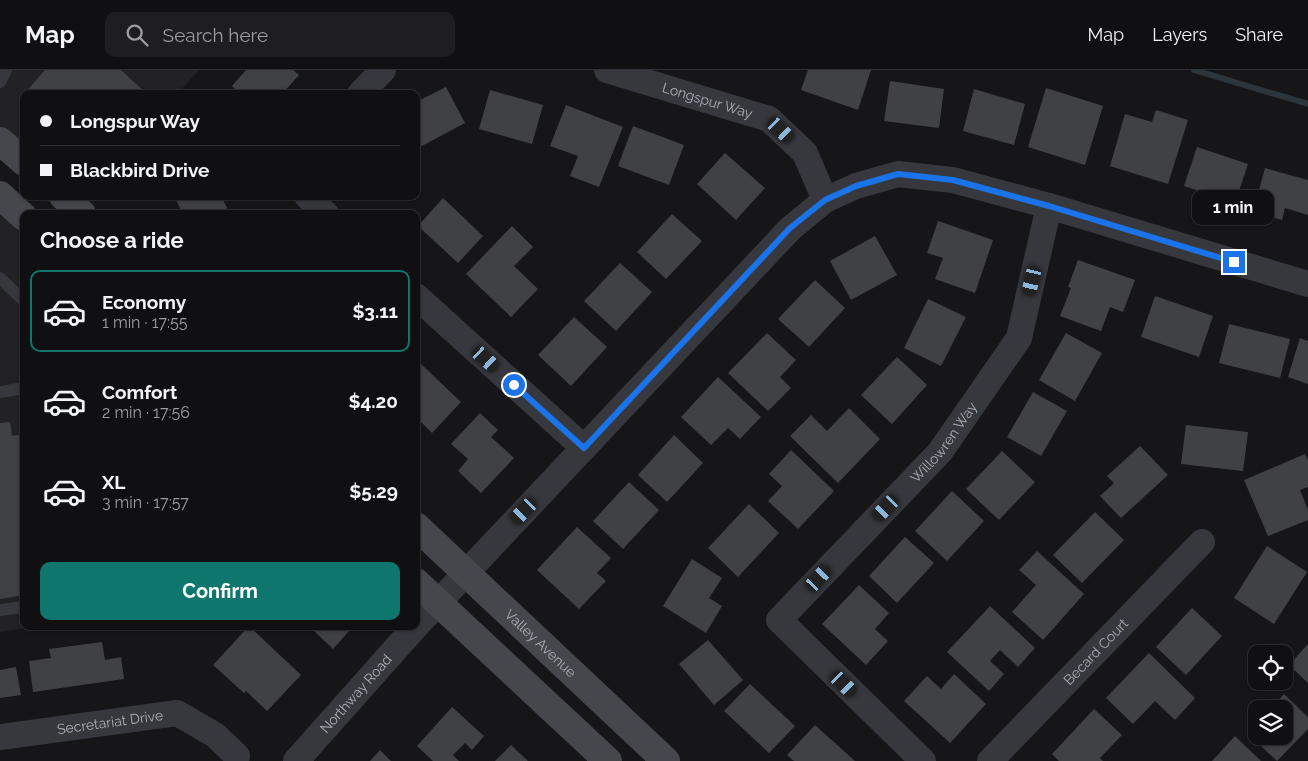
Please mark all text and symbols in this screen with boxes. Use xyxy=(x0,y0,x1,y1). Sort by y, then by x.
search box xyxy=(105,12,455,57)
text: Map xyxy=(25,20,75,49)
icon: search xyxy=(123,21,151,49)
text: Search here xyxy=(163,24,268,46)
text: Map xyxy=(1088,24,1124,45)
text: Layers xyxy=(1152,24,1207,45)
text: Share xyxy=(1235,24,1283,45)
street label: Longspur Way xyxy=(660,79,755,122)
text: Longspur Way xyxy=(70,110,200,132)
car xyxy=(764,114,797,146)
text: Blackbird Drive xyxy=(70,159,209,181)
callout: 1 min xyxy=(1193,190,1275,224)
text: 1 min xyxy=(1213,198,1253,217)
text: Choose a ride xyxy=(40,227,184,253)
route end xyxy=(1223,251,1245,273)
car xyxy=(1021,265,1042,297)
icon: car xyxy=(42,289,87,334)
text: Economy xyxy=(102,291,186,313)
text: $3.11 xyxy=(352,300,398,322)
text: 1 min · 17:55 xyxy=(102,313,187,332)
car xyxy=(469,343,502,375)
route start xyxy=(503,374,525,396)
icon: car xyxy=(42,379,87,424)
text: Comfort xyxy=(102,381,177,403)
text: $4.20 xyxy=(348,390,398,412)
street label: Willowren Way xyxy=(907,399,980,486)
text: 2 min · 17:56 xyxy=(102,403,190,422)
icon: car xyxy=(42,469,87,514)
text: XL xyxy=(102,471,125,493)
text: $5.29 xyxy=(349,480,398,502)
car xyxy=(870,492,901,524)
text: 3 min · 17:57 xyxy=(102,493,189,512)
car xyxy=(508,495,539,527)
button: Confirm xyxy=(40,562,400,620)
car xyxy=(803,562,834,594)
street label: Valley Avenue xyxy=(502,606,579,680)
street label: Becard Court xyxy=(1060,615,1132,688)
map controls xyxy=(1248,645,1293,745)
button: locate xyxy=(1248,645,1293,690)
street label: Northway Road xyxy=(317,651,395,736)
car xyxy=(827,668,860,700)
button: layers xyxy=(1248,700,1293,745)
street label: Secretariat Drive xyxy=(56,707,164,737)

